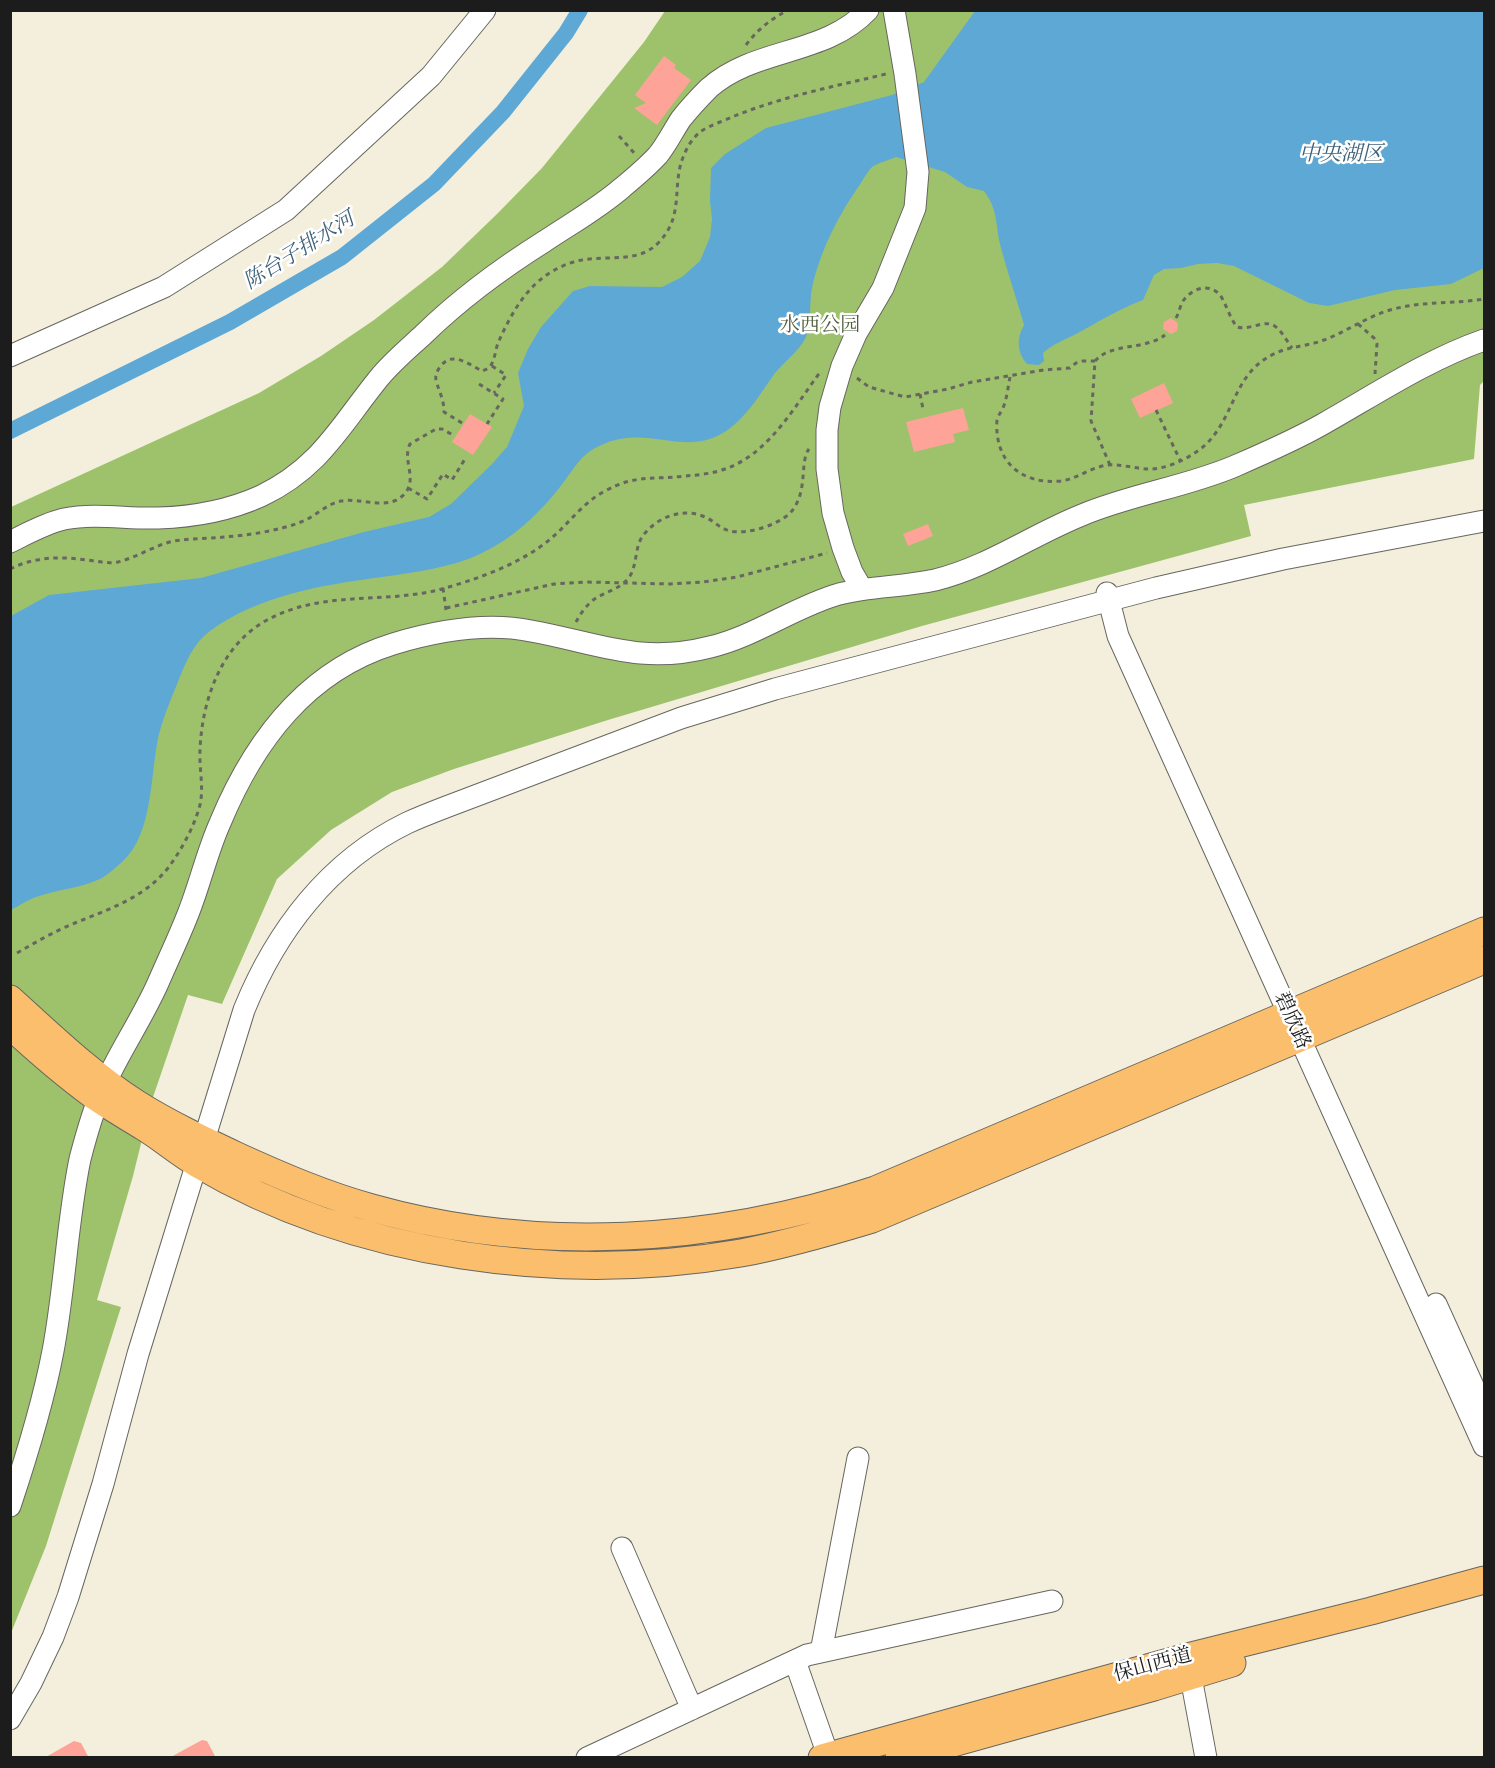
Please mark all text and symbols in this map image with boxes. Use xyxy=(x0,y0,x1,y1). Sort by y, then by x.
water label: 中央湖区 xyxy=(1299,142,1383,168)
water label: 陈台子排水河 xyxy=(240,208,360,296)
park label: 水西公园 xyxy=(780,315,860,339)
street label: 碧欣路 xyxy=(1268,989,1314,1053)
street label: 保山西道 xyxy=(1111,1644,1195,1688)

